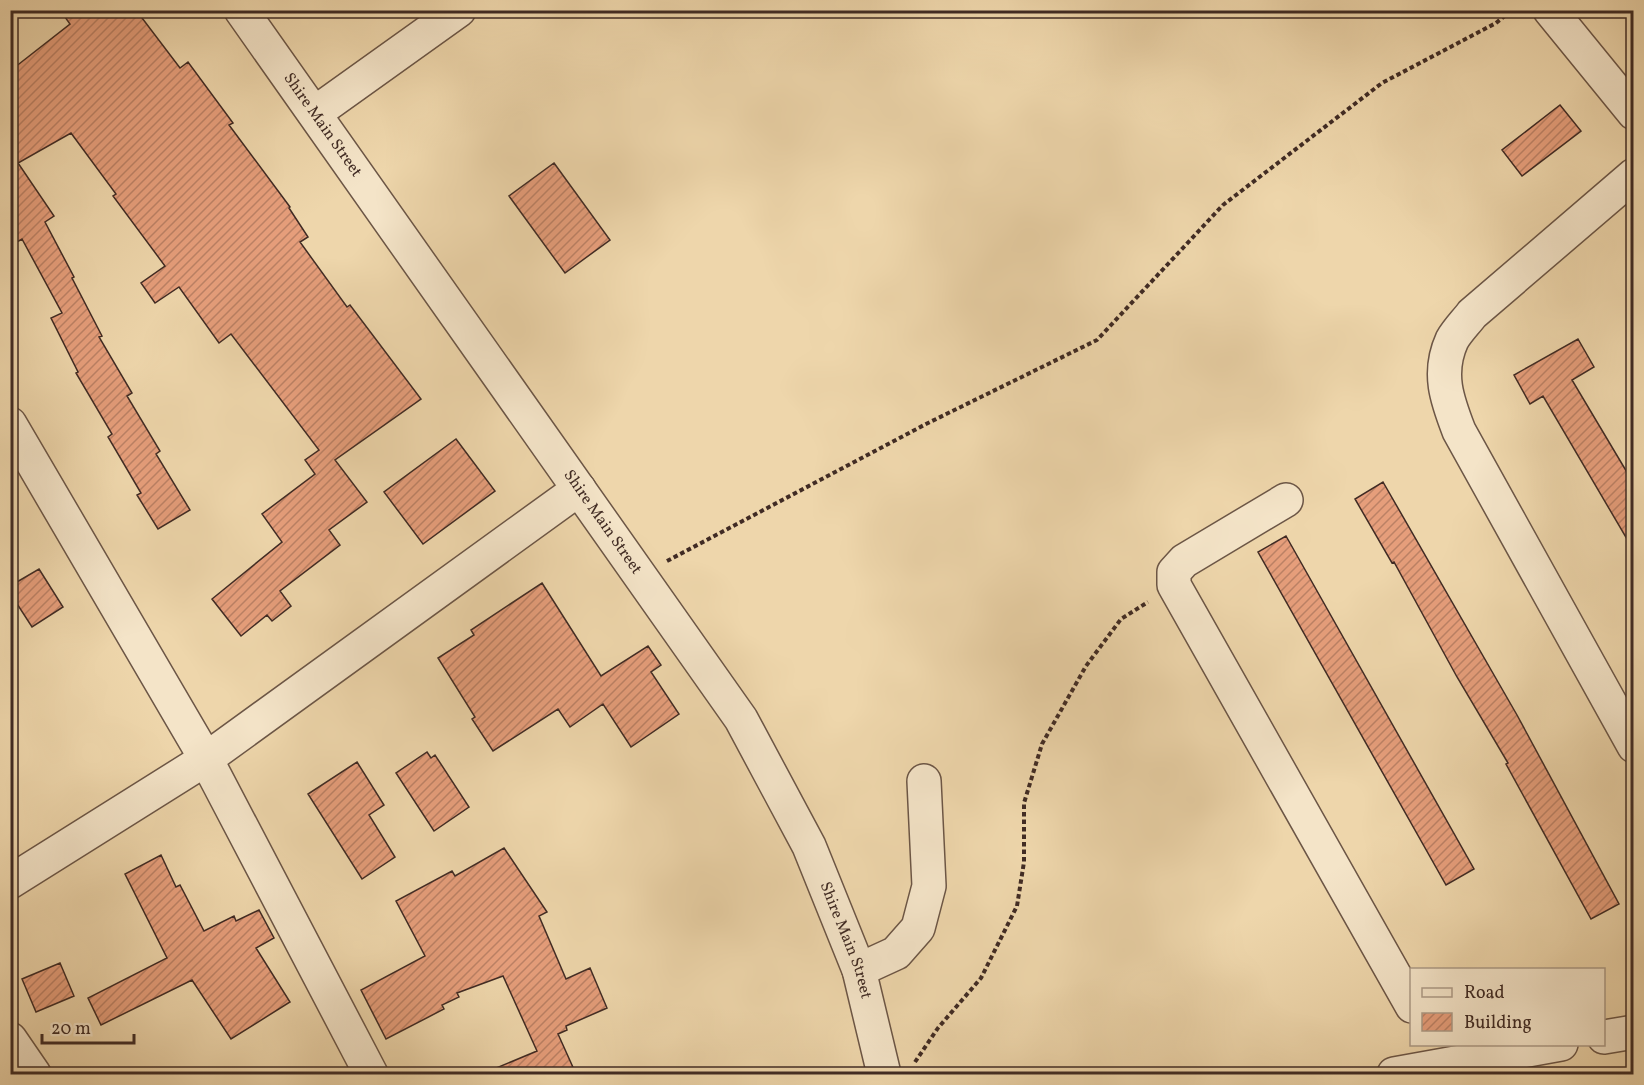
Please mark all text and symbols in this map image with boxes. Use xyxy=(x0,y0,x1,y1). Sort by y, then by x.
street label: Shire Main Street xyxy=(278,69,367,182)
street label: Shire Main Street xyxy=(558,466,647,579)
street label: Shire Main Street xyxy=(814,879,877,1001)
legend xyxy=(1410,968,1605,1046)
text: Road xyxy=(1464,981,1505,1006)
scale bar xyxy=(42,1007,134,1045)
text: Building xyxy=(1464,1011,1532,1036)
text: 20 m xyxy=(51,1017,91,1042)

